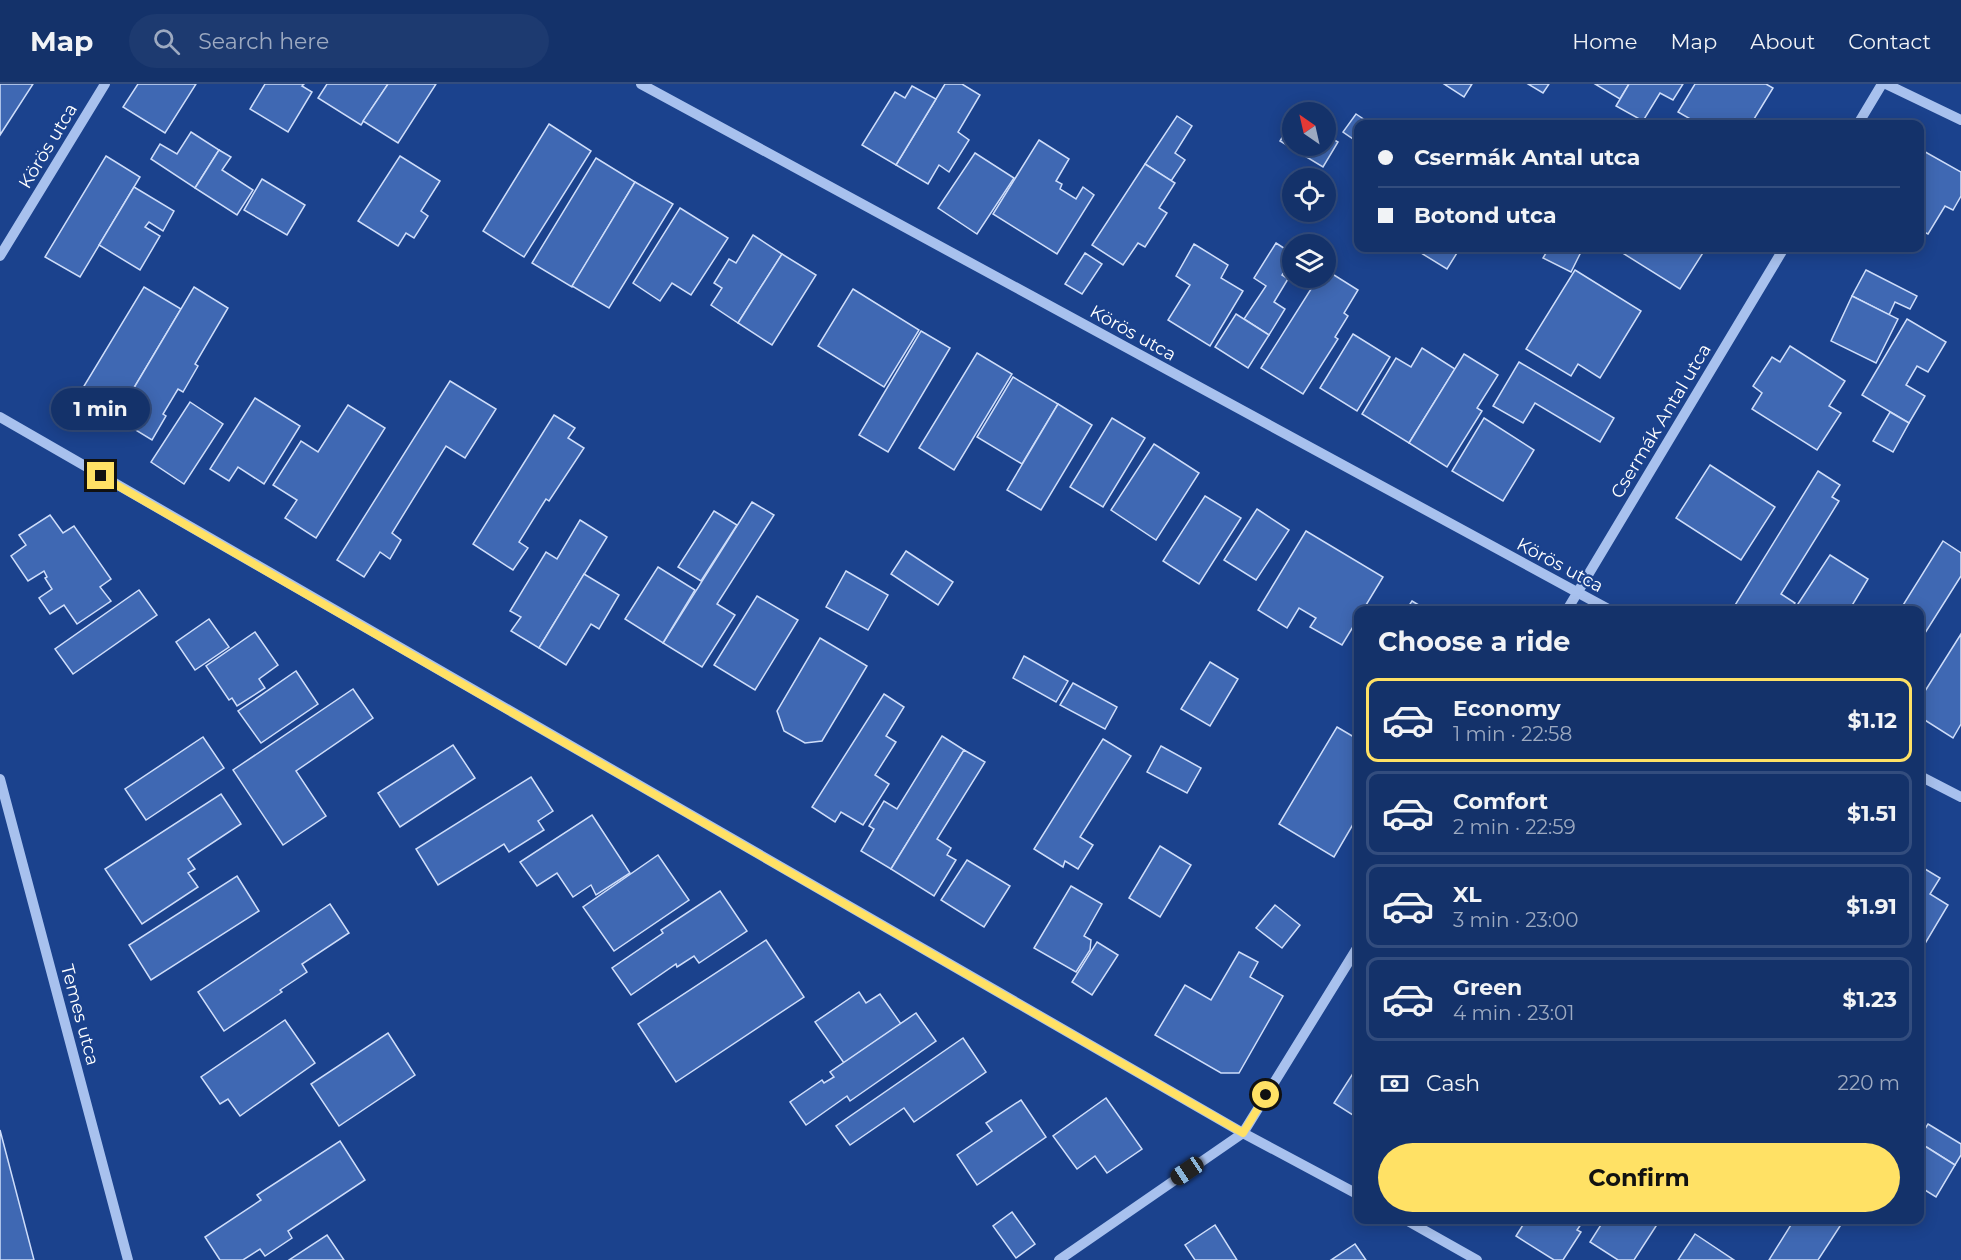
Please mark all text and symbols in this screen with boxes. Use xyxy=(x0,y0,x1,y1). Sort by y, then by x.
search box xyxy=(129,14,549,68)
text: Map xyxy=(30,24,93,58)
icon: search xyxy=(150,25,183,58)
text: Search here xyxy=(198,28,329,55)
text: Home xyxy=(1572,29,1637,54)
text: Map xyxy=(1670,29,1717,54)
text: About xyxy=(1750,29,1815,54)
text: Contact xyxy=(1848,29,1931,54)
street label: Körös utca xyxy=(14,100,82,192)
north arrow xyxy=(1282,102,1336,156)
map controls xyxy=(1282,102,1336,288)
text: Csermák Antal utca xyxy=(1414,144,1640,171)
button: locate xyxy=(1282,168,1336,222)
text: Botond utca xyxy=(1414,202,1556,229)
button: layers xyxy=(1282,234,1336,288)
street label: Körös utca xyxy=(1086,300,1180,366)
street label: Csermák Antal utca xyxy=(1606,340,1716,502)
callout: 1 min xyxy=(51,389,150,431)
text: 1 min xyxy=(73,397,128,421)
route end xyxy=(87,462,114,489)
street label: Körös utca xyxy=(1513,533,1607,597)
text: Choose a ride xyxy=(1378,625,1570,658)
icon: car xyxy=(1381,693,1435,747)
text: Economy xyxy=(1453,695,1561,722)
text: $1.12 xyxy=(1848,707,1897,734)
text: 1 min · 22:58 xyxy=(1453,722,1572,746)
icon: car xyxy=(1381,786,1435,840)
text: Comfort xyxy=(1453,788,1548,815)
text: $1.51 xyxy=(1847,800,1897,827)
text: 2 min · 22:59 xyxy=(1453,815,1576,839)
icon: car xyxy=(1381,879,1435,933)
text: XL xyxy=(1453,881,1482,908)
text: $1.91 xyxy=(1846,893,1897,920)
text: 3 min · 23:00 xyxy=(1453,908,1579,932)
street label: Temes utca xyxy=(56,962,104,1068)
icon: car xyxy=(1381,972,1435,1026)
text: Green xyxy=(1453,974,1522,1001)
text: $1.23 xyxy=(1843,986,1897,1013)
text: 4 min · 23:01 xyxy=(1453,1001,1574,1025)
icon: cash xyxy=(1378,1067,1411,1100)
text: Cash xyxy=(1426,1070,1480,1097)
text: 220 m xyxy=(1838,1071,1900,1095)
route start xyxy=(1252,1081,1279,1108)
button: Confirm xyxy=(1378,1143,1900,1212)
car xyxy=(1167,1153,1207,1189)

